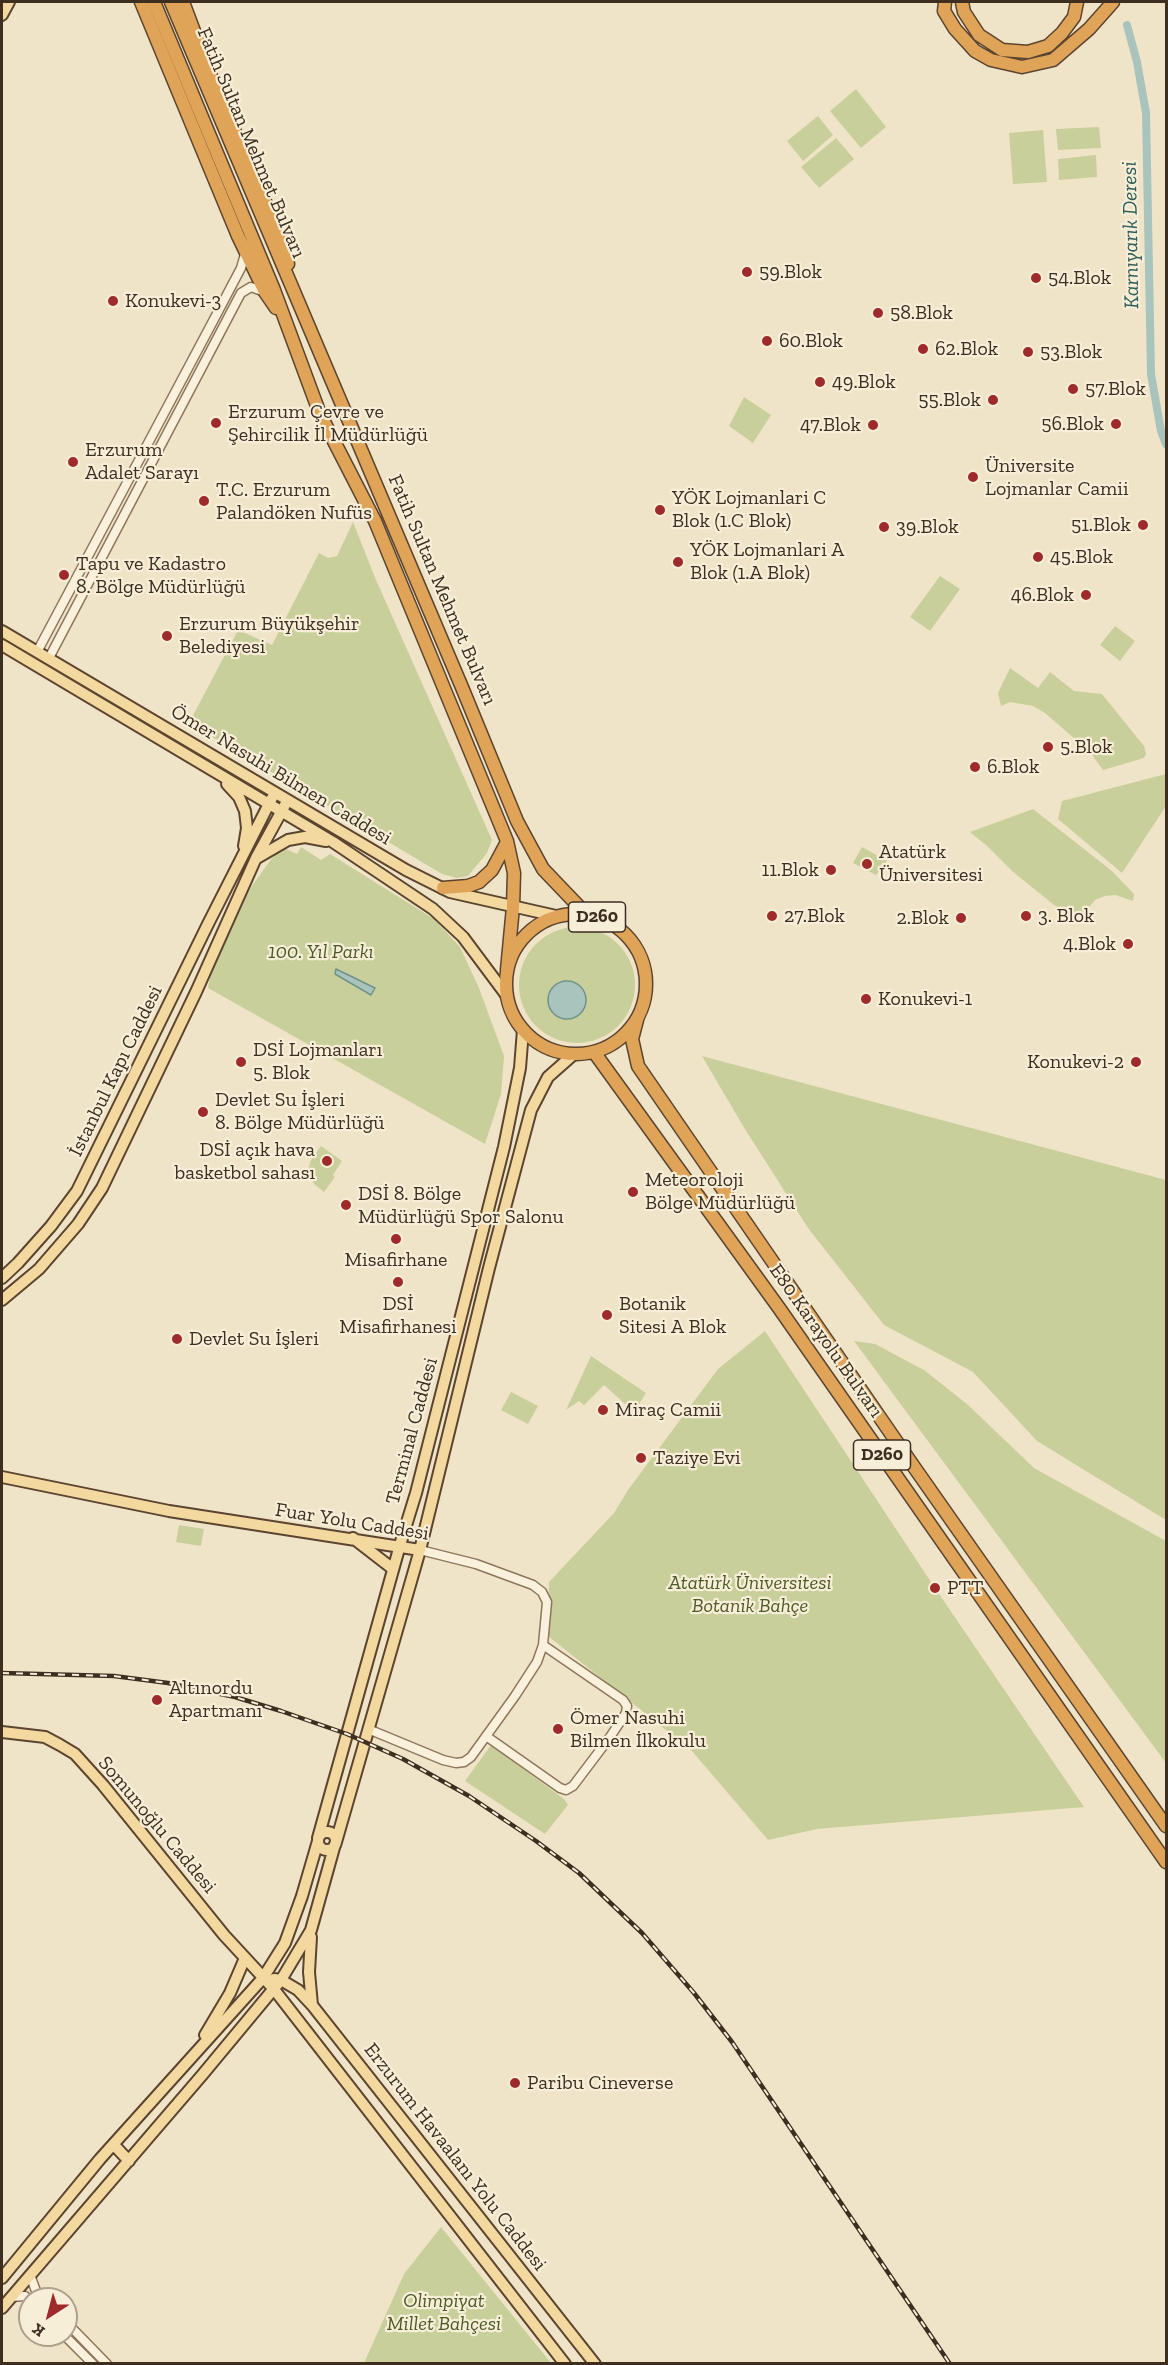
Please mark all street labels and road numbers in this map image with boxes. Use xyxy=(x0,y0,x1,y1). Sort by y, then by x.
street label: Fatih Sultan Mehmet Bulvarı xyxy=(191,24,311,262)
street label: Fatih Sultan Mehmet Bulvarı xyxy=(382,471,502,709)
street label: Ömer Nasuhi Bilmen Caddesi xyxy=(166,699,396,851)
road number: D260 xyxy=(568,902,626,932)
street label: İstanbul Kapı Caddesi xyxy=(64,982,168,1160)
street label: E80 Karayolu Bulvarı xyxy=(764,1259,888,1423)
street label: Terminal Caddesi xyxy=(381,1355,443,1507)
road number: D260 xyxy=(854,1440,910,1470)
street label: Fuar Yolu Caddesi xyxy=(273,1498,431,1546)
street label: Somunoğlu Caddesi xyxy=(93,1752,221,1898)
street label: Erzurum Havaalanı Yolu Caddesi xyxy=(359,2038,551,2276)

